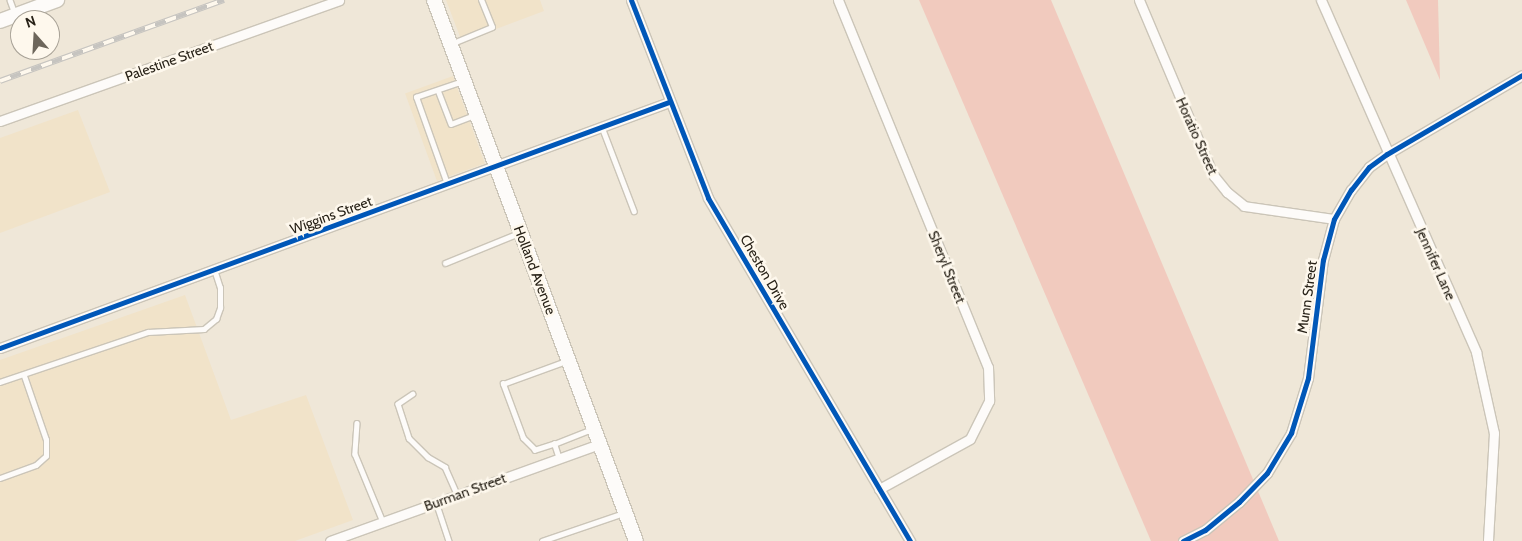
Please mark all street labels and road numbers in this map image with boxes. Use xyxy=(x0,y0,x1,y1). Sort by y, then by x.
street label: Palestine Street xyxy=(123,37,215,85)
street label: Horatio Street xyxy=(1172,95,1222,177)
street label: Wiggins Street xyxy=(288,192,374,238)
street label: Holland Avenue xyxy=(510,223,560,317)
street label: Jennifer Lane xyxy=(1413,225,1459,303)
street label: Sheryl Street xyxy=(925,228,969,306)
street label: Cheston Drive xyxy=(737,231,793,313)
street label: Munn Street xyxy=(1294,260,1320,334)
street label: Burman Street xyxy=(422,469,508,515)

